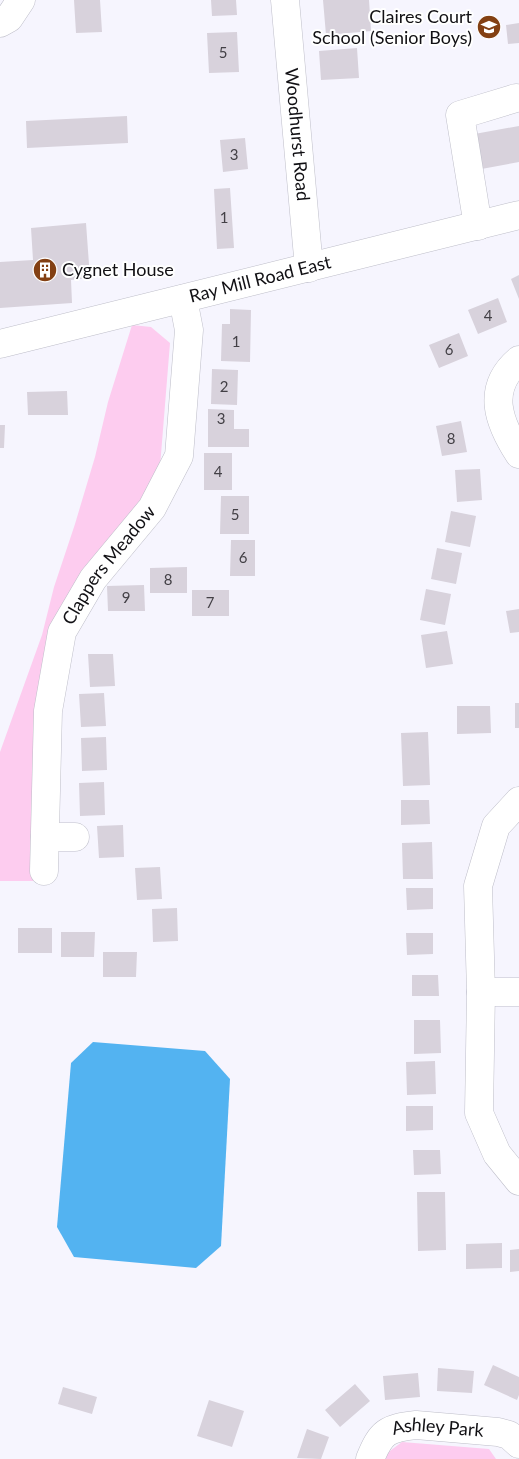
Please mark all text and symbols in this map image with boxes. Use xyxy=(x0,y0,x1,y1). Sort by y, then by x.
place label: Claires Court School (Senior Boys) xyxy=(312,5,473,48)
school or university icon: Claires Court School (Senior Boys) xyxy=(476,14,502,40)
house number: 5 xyxy=(219,43,227,61)
street label: Woodhurst Road xyxy=(281,67,315,202)
house number: 3 xyxy=(230,145,238,163)
house number: 1 xyxy=(220,208,228,226)
street label: Ray Mill Road East xyxy=(187,250,334,307)
building icon: Cygnet House xyxy=(32,257,58,283)
place label: Cygnet House xyxy=(62,258,174,280)
house number: 4 xyxy=(484,306,493,324)
house number: 1 xyxy=(232,332,240,350)
house number: 6 xyxy=(445,340,454,358)
house number: 2 xyxy=(220,377,228,395)
house number: 3 xyxy=(217,409,225,427)
house number: 8 xyxy=(447,429,455,447)
house number: 4 xyxy=(214,462,223,480)
street label: Clappers Meadow xyxy=(57,501,159,628)
house number: 5 xyxy=(231,505,239,523)
house number: 6 xyxy=(239,548,248,566)
house number: 8 xyxy=(164,570,172,588)
house number: 9 xyxy=(122,588,130,606)
house number: 7 xyxy=(206,593,215,611)
street label: Ashley Park xyxy=(389,1413,486,1441)

